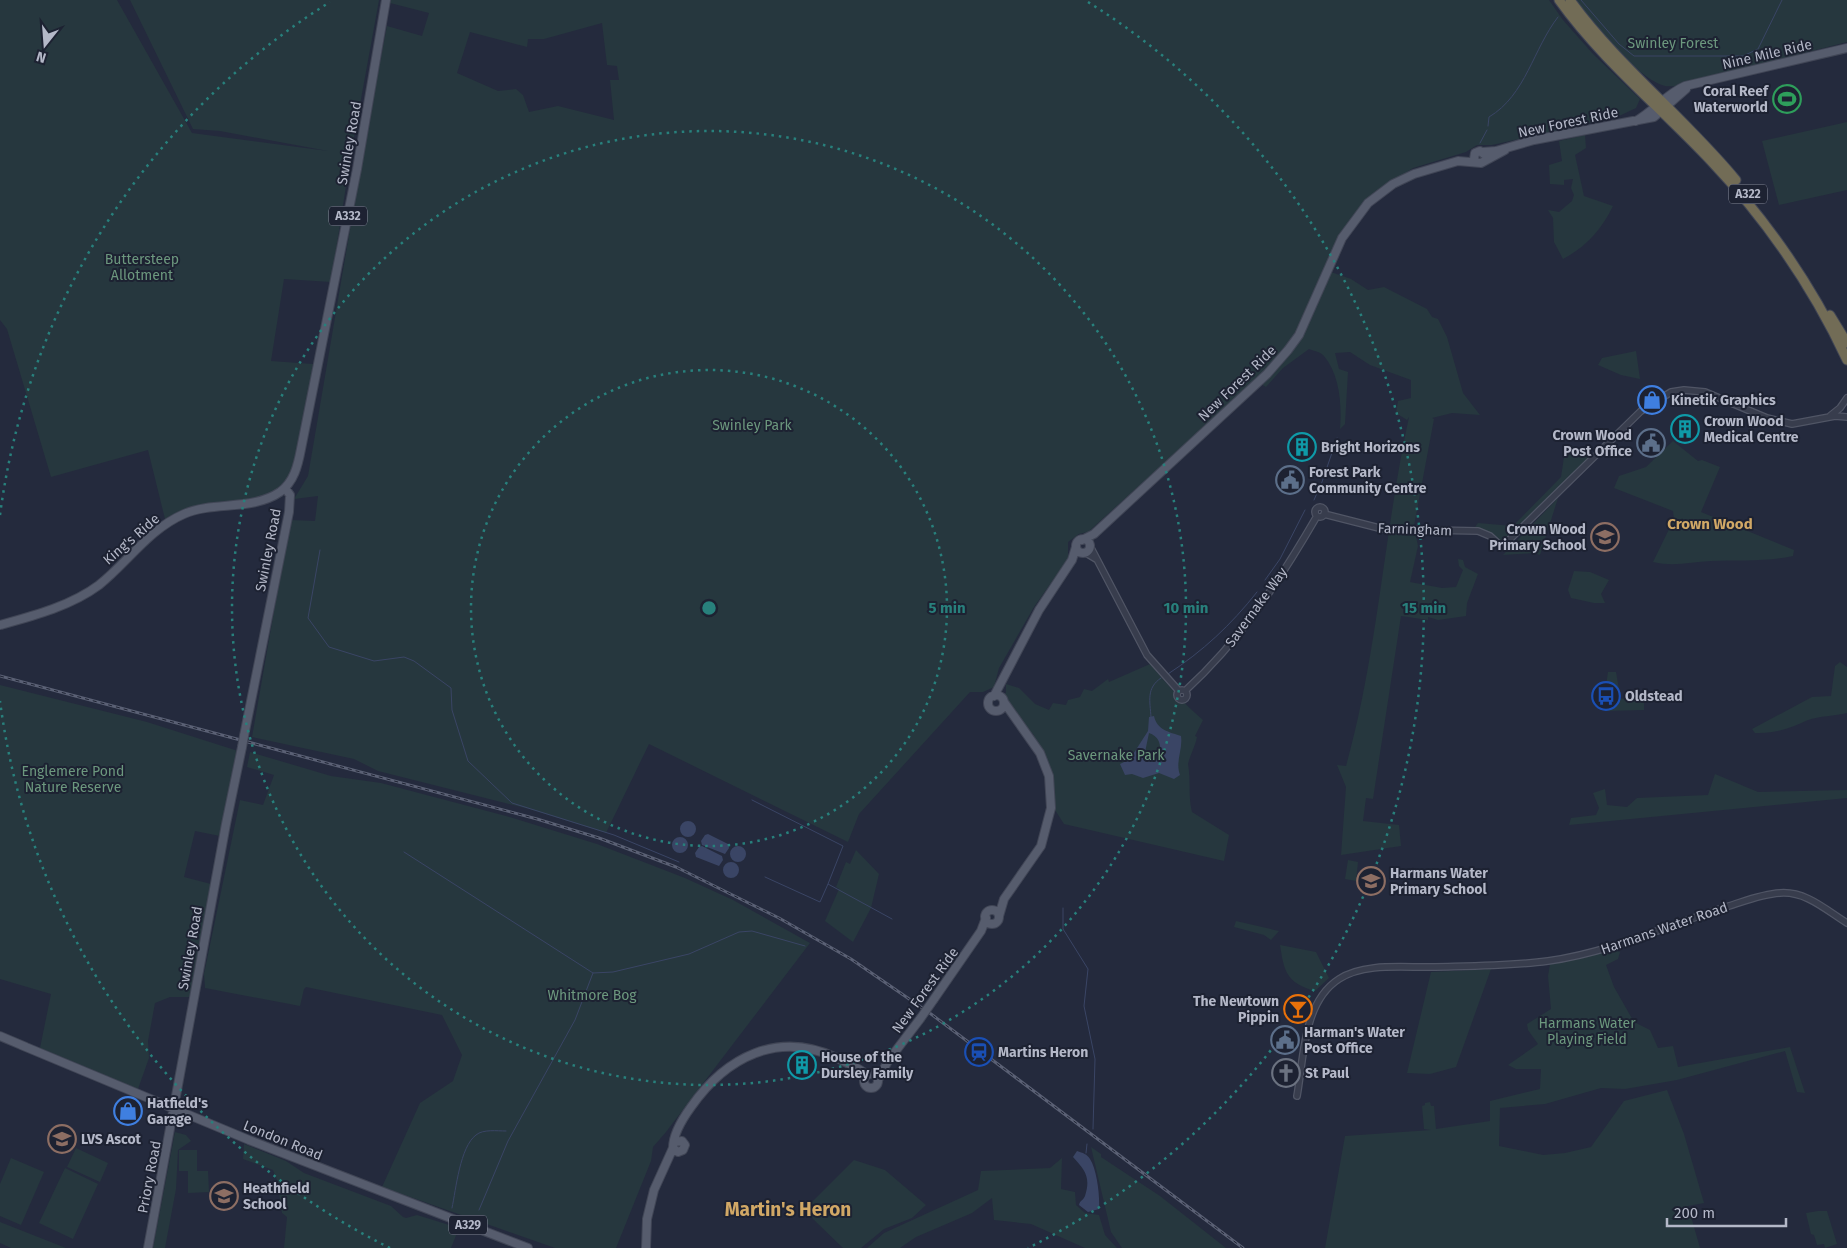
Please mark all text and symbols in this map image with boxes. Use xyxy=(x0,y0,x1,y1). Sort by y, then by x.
north arrow xyxy=(20,20,70,70)
park label: Swinley Forest xyxy=(1628,35,1719,52)
street label: Nine Mile Ride xyxy=(1721,36,1814,73)
text: N xyxy=(34,47,48,66)
place label: Coral Reef Waterworld xyxy=(1694,83,1770,116)
sports icon: Coral Reef Waterworld xyxy=(1772,84,1802,114)
street label: Swinley Road xyxy=(334,100,365,186)
street label: New Forest Ride xyxy=(1517,104,1620,141)
road number: A322 xyxy=(1729,184,1767,203)
road number: A332 xyxy=(329,207,367,226)
park label: Buttersteep Allotment xyxy=(105,251,179,284)
street label: New Forest Ride xyxy=(1195,342,1280,425)
shop icon: Kinetik Graphics xyxy=(1637,385,1667,415)
place label: Kinetik Graphics xyxy=(1671,392,1776,409)
place label: Crown Wood Medical Centre xyxy=(1704,413,1799,446)
building icon: Crown Wood Medical Centre xyxy=(1670,414,1700,444)
park label: Swinley Park xyxy=(712,417,793,434)
place label: Crown Wood Post Office xyxy=(1552,427,1632,460)
public building icon: Crown Wood Post Office xyxy=(1636,428,1666,458)
building icon: Bright Horizons xyxy=(1287,432,1317,462)
place label: Bright Horizons xyxy=(1321,439,1420,456)
place label: Forest Park Community Centre xyxy=(1309,464,1427,497)
public building icon: Forest Park Community Centre xyxy=(1275,465,1305,495)
street label: Swinley Road xyxy=(252,507,285,593)
street label: King's Ride xyxy=(100,510,163,569)
district label: Crown Wood xyxy=(1667,515,1753,533)
street label: Farningham xyxy=(1377,520,1453,539)
place label: Crown Wood Primary School xyxy=(1489,521,1587,554)
school or university icon: Crown Wood Primary School xyxy=(1590,522,1620,552)
street label: Savernake Way xyxy=(1222,564,1291,651)
centre of rings xyxy=(700,599,718,617)
text: 5 min xyxy=(928,599,966,617)
text: 10 min xyxy=(1164,599,1208,617)
text: 15 min xyxy=(1402,599,1446,617)
bus stop icon: Oldstead xyxy=(1591,681,1621,711)
place label: Oldstead xyxy=(1625,688,1683,705)
park label: Savernake Park xyxy=(1068,747,1165,764)
park label: Englemere Pond Nature Reserve xyxy=(22,763,124,796)
place label: Harmans Water Primary School xyxy=(1390,865,1488,898)
school or university icon: Harmans Water Primary School xyxy=(1356,866,1386,896)
street label: Harmans Water Road xyxy=(1598,899,1730,958)
street label: Swinley Road xyxy=(175,905,206,991)
street label: New Forest Ride xyxy=(889,944,962,1036)
park label: Whitmore Bog xyxy=(547,987,637,1004)
place label: The Newtown Pippin xyxy=(1193,993,1279,1026)
bar icon: The Newtown Pippin xyxy=(1283,994,1313,1024)
park label: Harmans Water Playing Field xyxy=(1538,1015,1636,1048)
place label: Harman's Water Post Office xyxy=(1304,1024,1405,1057)
public building icon: Harman's Water Post Office xyxy=(1270,1025,1300,1055)
station icon: Martins Heron xyxy=(964,1037,994,1067)
place label: Martins Heron xyxy=(998,1044,1088,1061)
place label: House of the Dursley Family xyxy=(821,1049,914,1082)
building icon: House of the Dursley Family xyxy=(787,1050,817,1080)
church icon: St Paul xyxy=(1271,1058,1301,1088)
place label: St Paul xyxy=(1305,1065,1350,1082)
place label: Hatfield's Garage xyxy=(147,1095,208,1128)
shop icon: Hatfield's Garage xyxy=(113,1096,143,1126)
street label: London Road xyxy=(241,1117,325,1164)
school or university icon: LVS Ascot xyxy=(47,1124,77,1154)
place label: LVS Ascot xyxy=(81,1131,142,1148)
street label: Priory Road xyxy=(134,1139,165,1215)
place label: Heathfield School xyxy=(243,1180,310,1213)
school or university icon: Heathfield School xyxy=(209,1181,239,1211)
scale bar xyxy=(1667,1196,1786,1228)
district label: Martin's Heron xyxy=(725,1198,851,1221)
text: 200 m xyxy=(1674,1204,1715,1222)
road number: A329 xyxy=(449,1216,487,1234)

